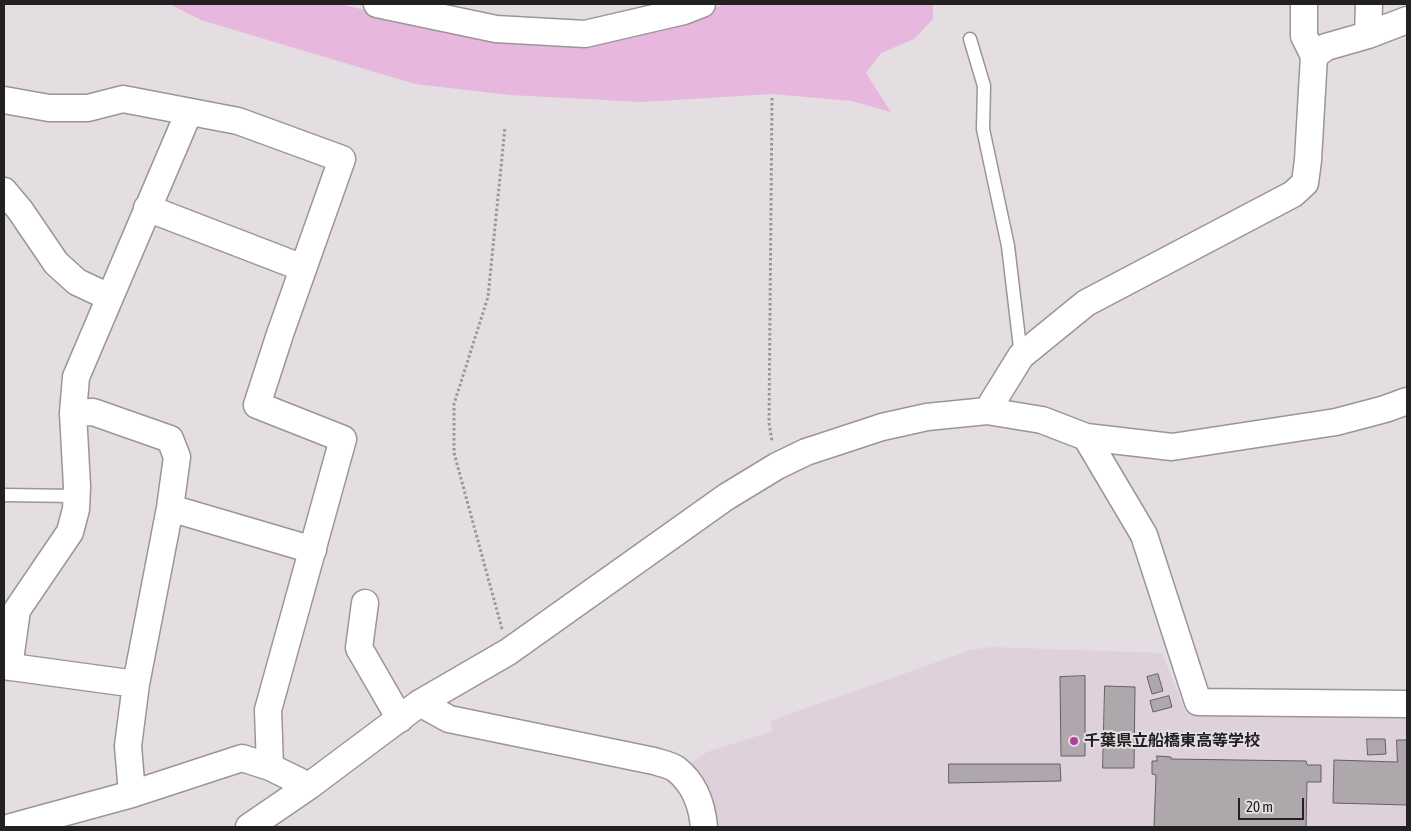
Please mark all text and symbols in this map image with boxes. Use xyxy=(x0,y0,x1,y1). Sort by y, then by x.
place label: 千葉県立船橋東高等学校 xyxy=(1084,731,1260,751)
marker: 千葉県立船橋東高等学校 xyxy=(1068,735,1080,747)
scale bar xyxy=(1241,788,1307,820)
text: 20 m xyxy=(1246,798,1273,815)

